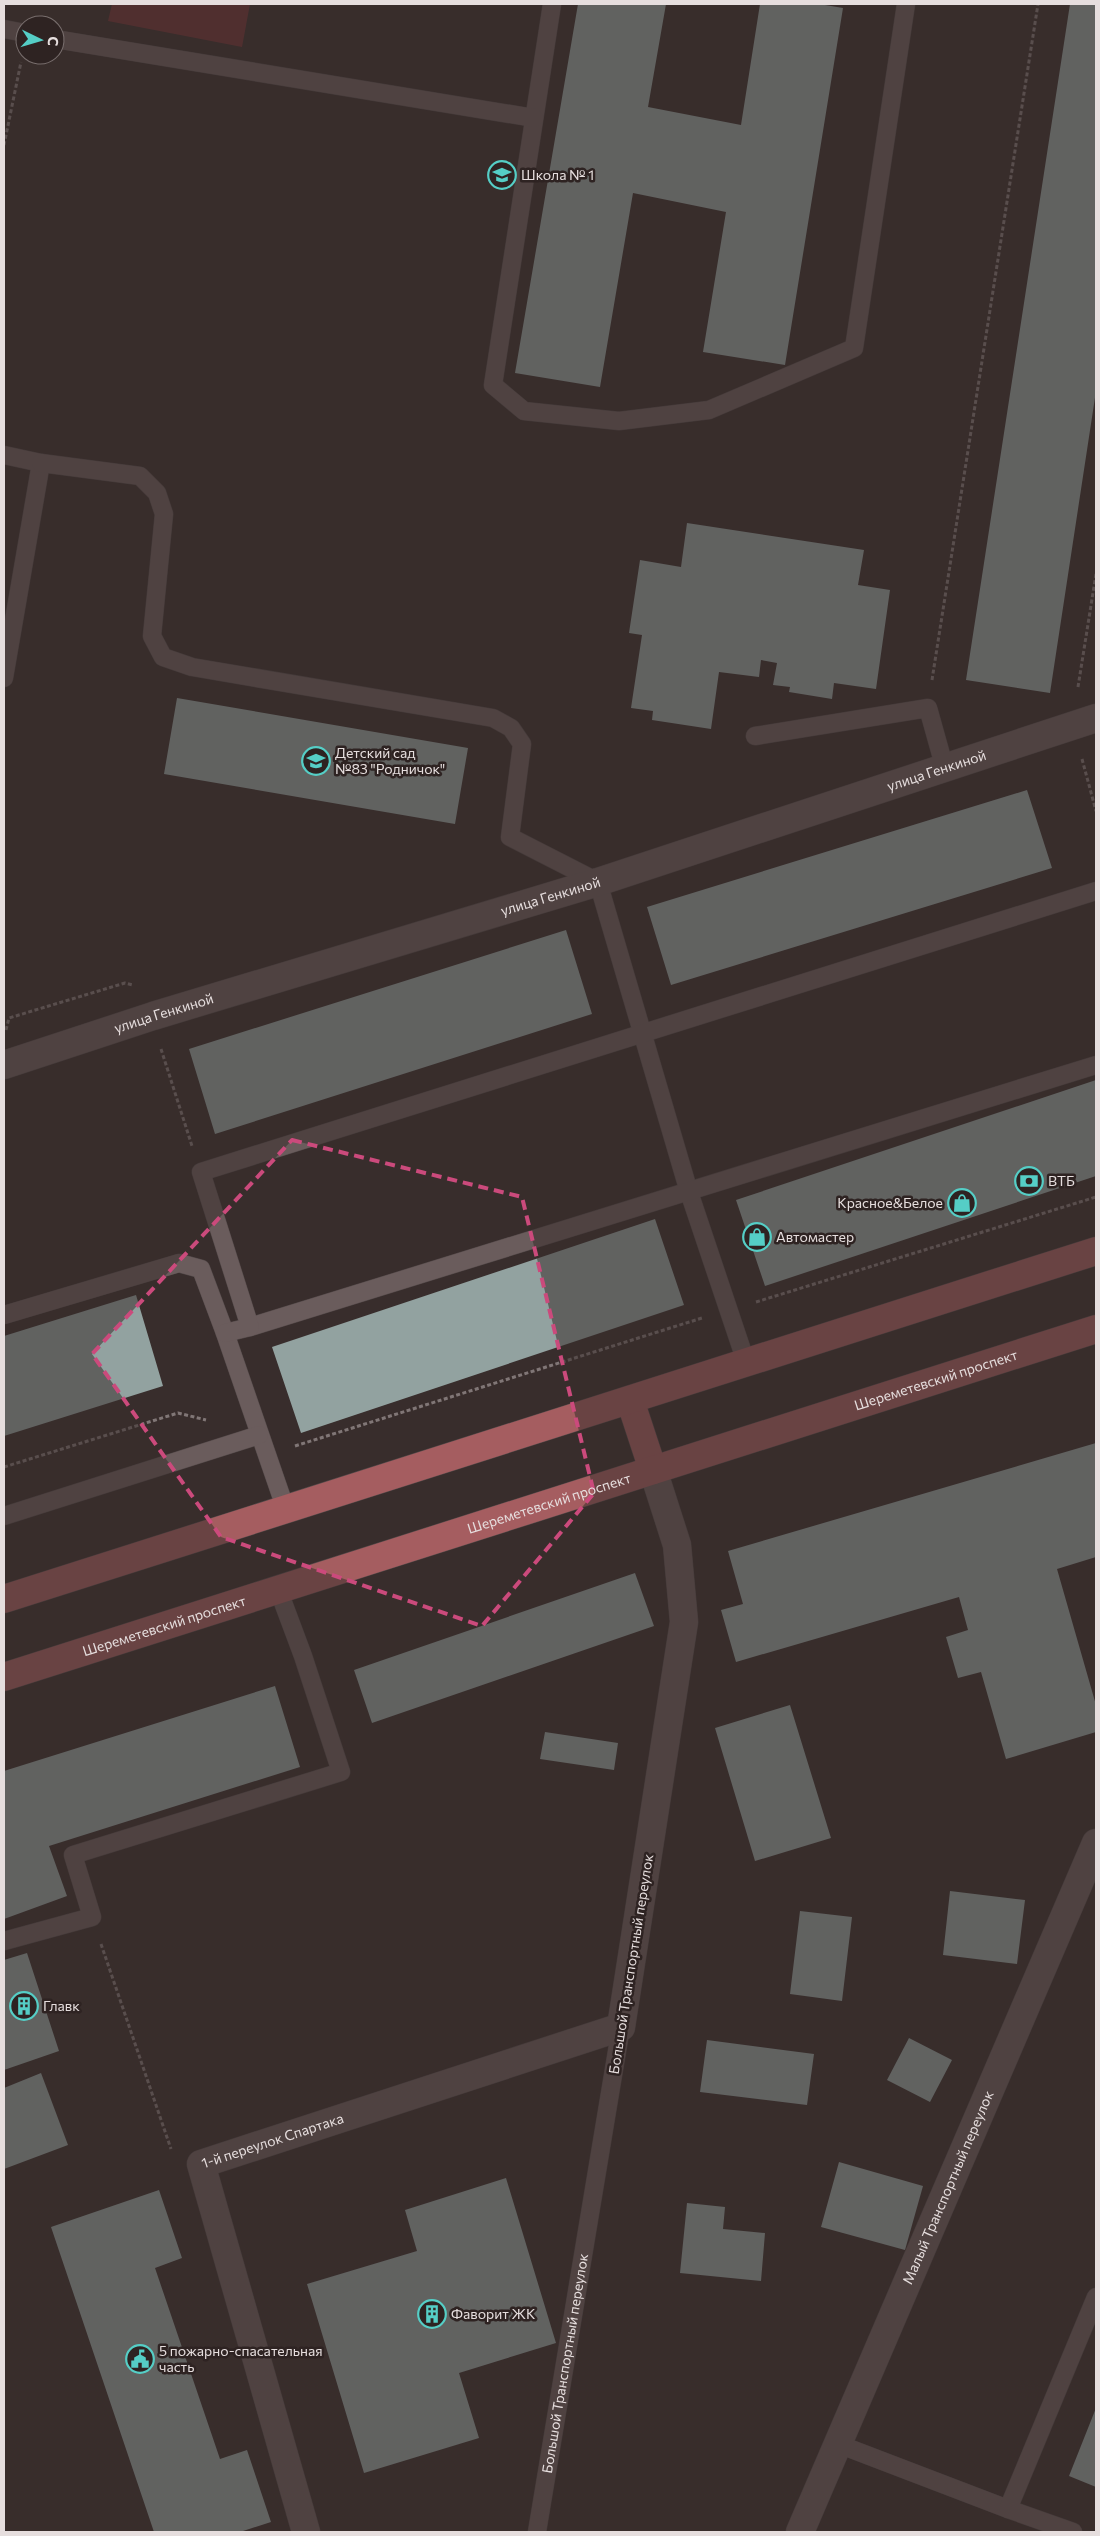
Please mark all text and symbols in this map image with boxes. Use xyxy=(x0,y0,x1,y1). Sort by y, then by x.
north arrow xyxy=(15,15,65,65)
text: С xyxy=(45,36,62,47)
school or university icon: Школа № 1 xyxy=(487,160,517,190)
place label: Школа № 1 xyxy=(521,166,594,183)
place label: Детский сад №83 "Родничок" xyxy=(335,744,445,777)
school or university icon: Детский сад №83 "Родничок" xyxy=(301,746,331,776)
street label: улица Генкиной xyxy=(885,746,988,794)
street label: улица Генкиной xyxy=(499,873,602,919)
street label: улица Генкиной xyxy=(112,989,215,1036)
bank icon: ВТБ xyxy=(1014,1166,1044,1196)
place label: ВТБ xyxy=(1048,1172,1075,1189)
shop icon: Красное&Белое xyxy=(947,1188,977,1218)
place label: Красное&Белое xyxy=(837,1194,943,1211)
shop icon: Автомастер xyxy=(742,1222,772,1252)
place label: Автомастер xyxy=(776,1228,854,1245)
street label: Шереметевский проспект xyxy=(852,1345,1020,1414)
street label: Шереметевский проспект xyxy=(465,1469,633,1537)
street label: Шереметевский проспект xyxy=(80,1591,248,1659)
street label: Большой Транспортный переулок xyxy=(605,1852,656,2075)
building icon: Главк xyxy=(9,1991,39,2021)
place label: Главк xyxy=(43,1997,80,2014)
street label: Малый Транспортный переулок xyxy=(898,2087,997,2287)
street label: 1-й переулок Спартака xyxy=(199,2109,346,2171)
street label: Большой Транспортный переулок xyxy=(538,2251,591,2474)
building icon: Фаворит ЖК xyxy=(417,2299,447,2329)
place label: Фаворит ЖК xyxy=(451,2305,535,2322)
place label: 5 пожарно-спасательная часть xyxy=(159,2342,323,2375)
public building icon: 5 пожарно-спасательная часть xyxy=(125,2344,155,2374)

